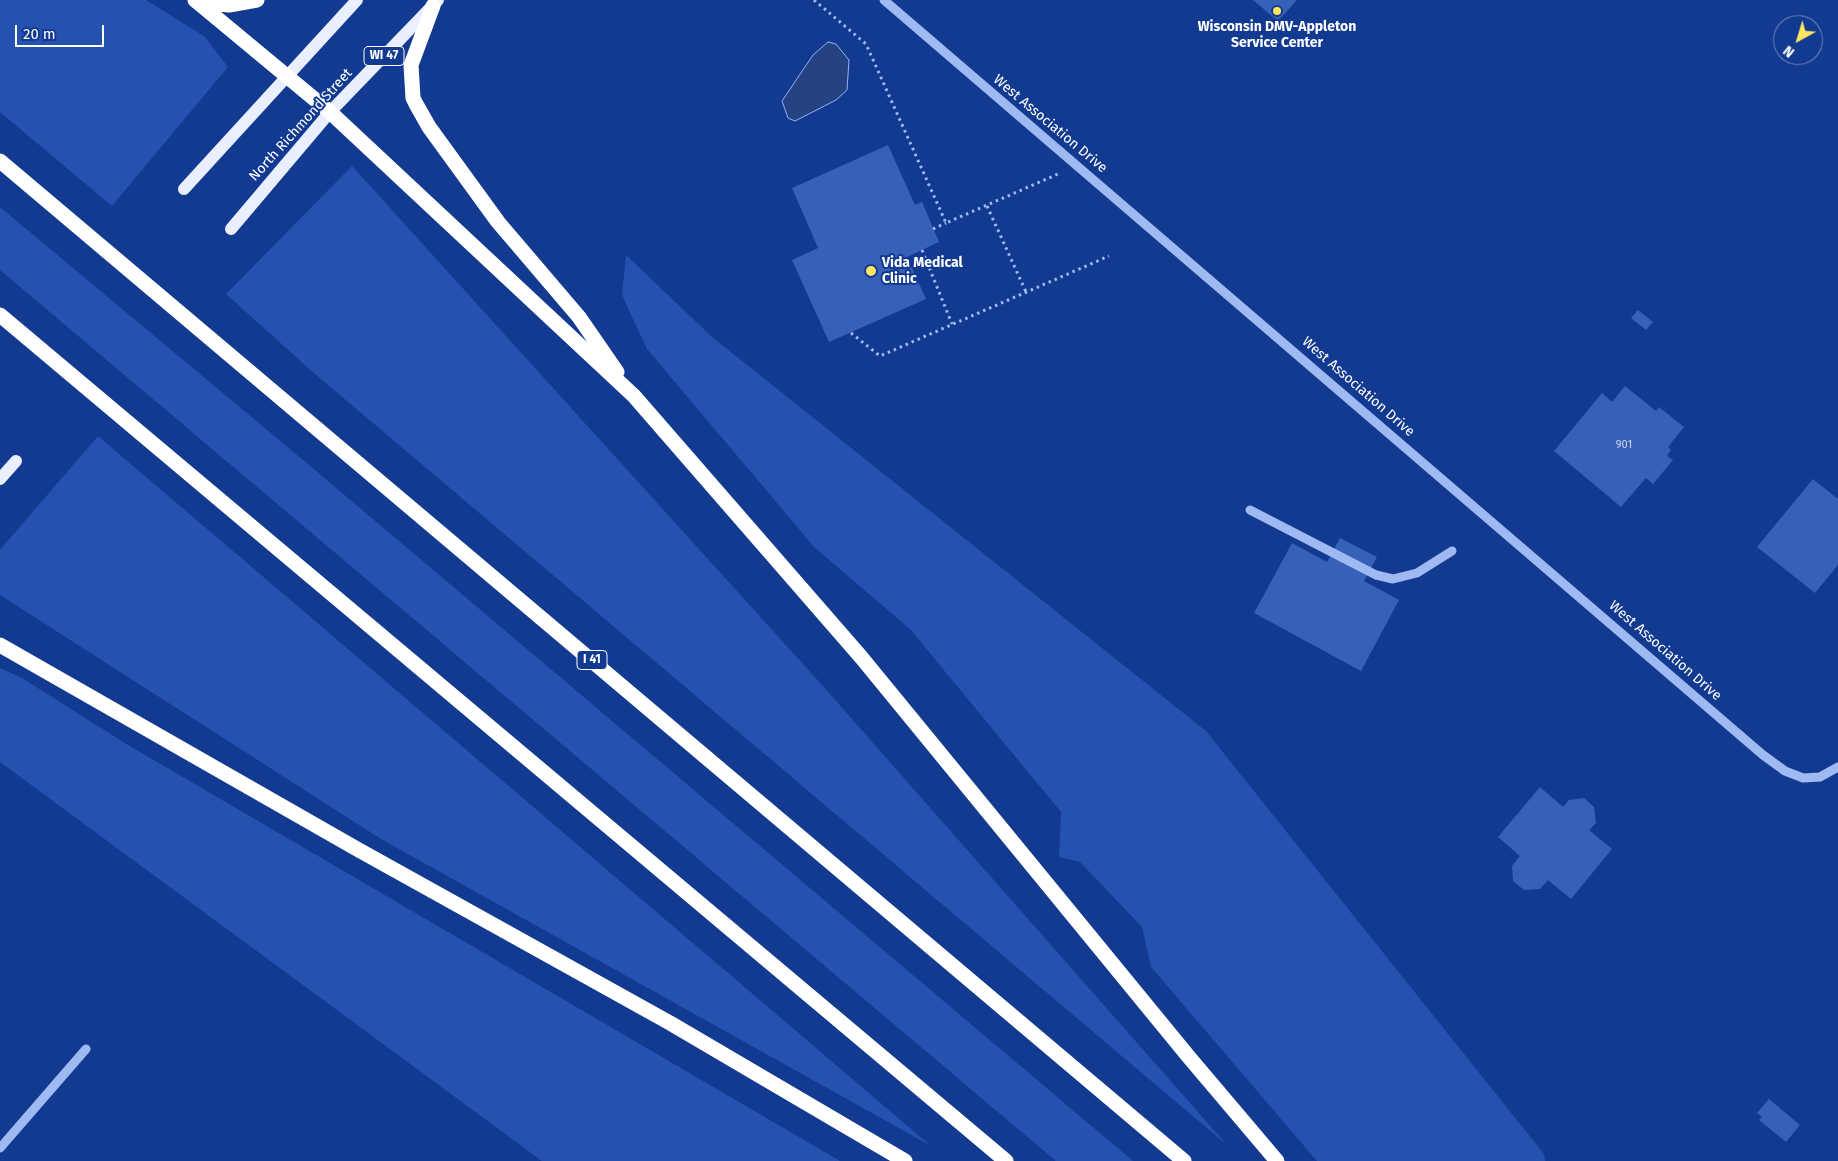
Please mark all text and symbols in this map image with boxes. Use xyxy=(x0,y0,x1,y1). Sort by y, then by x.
marker: Wisconsin DMV-Appleton Service Center xyxy=(1271,5,1283,17)
scale bar xyxy=(18,15,106,47)
north arrow xyxy=(1773,15,1823,65)
place label: Wisconsin DMV-Appleton Service Center xyxy=(1198,19,1356,52)
text: 20 m xyxy=(23,25,56,43)
text: N xyxy=(1780,42,1798,61)
road number: WI 47 xyxy=(364,46,404,66)
street label: North Richmond Street xyxy=(246,65,356,185)
street label: West Association Drive xyxy=(990,71,1110,177)
place label: Vida Medical Clinic xyxy=(882,255,963,288)
marker: Vida Medical Clinic xyxy=(864,264,878,278)
street label: West Association Drive xyxy=(1298,334,1418,440)
house number: 901 xyxy=(1616,438,1632,452)
street label: West Association Drive xyxy=(1605,598,1725,704)
road number: I 41 xyxy=(577,650,607,670)

